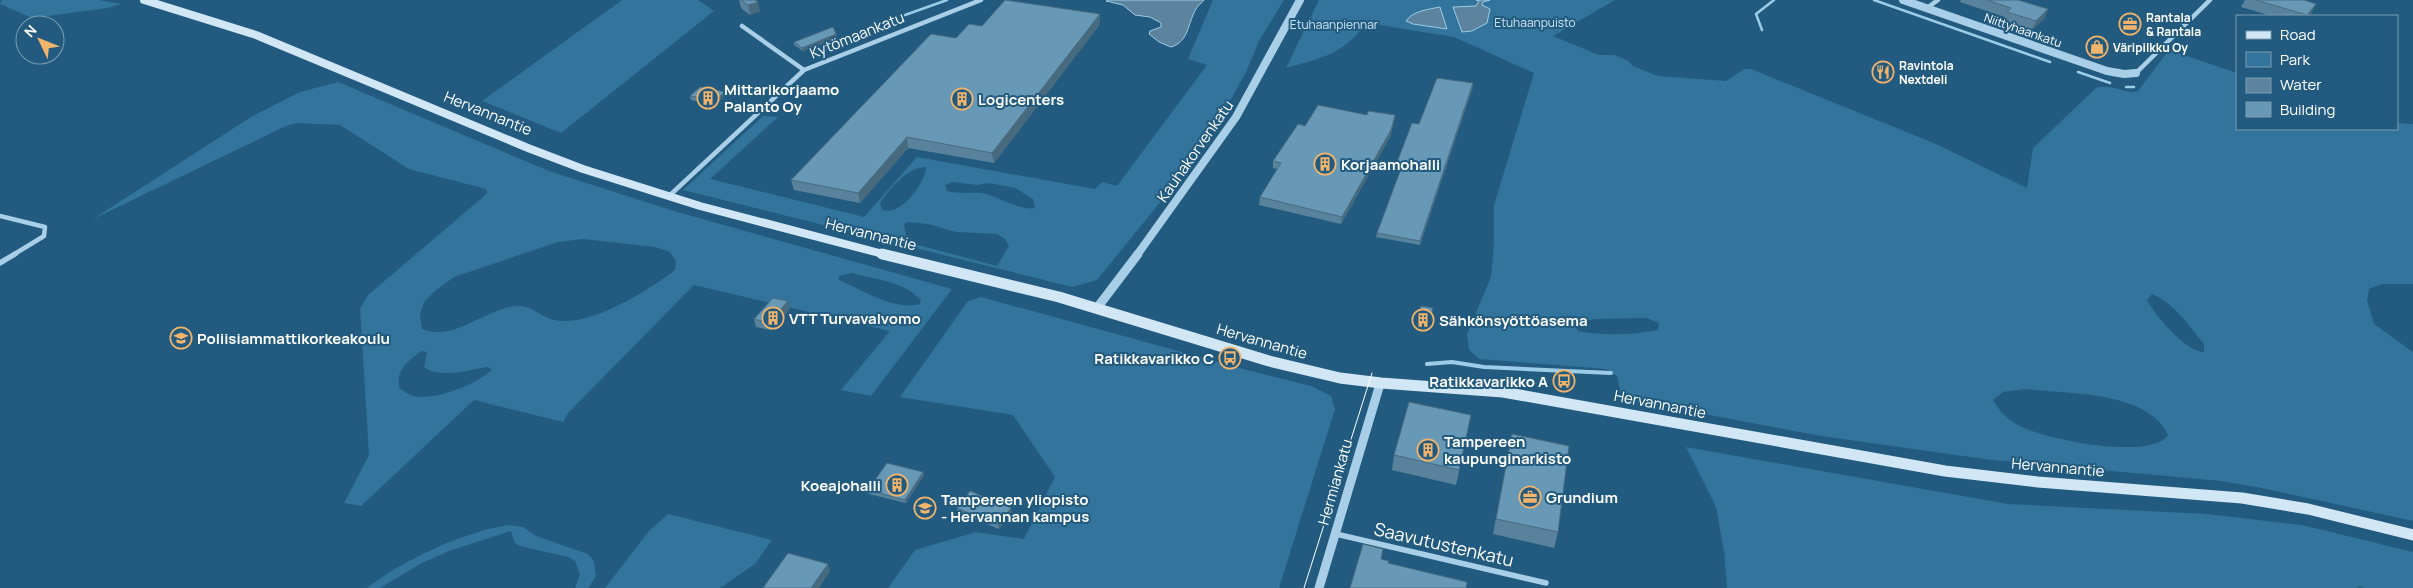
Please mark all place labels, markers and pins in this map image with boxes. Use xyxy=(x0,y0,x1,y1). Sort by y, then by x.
place label: Rantala & Rantala xyxy=(2146,9,2201,40)
office icon: Rantala & Rantala xyxy=(2118,12,2142,36)
shop icon: Väripilkku Oy xyxy=(2085,35,2109,59)
place label: Väripilkku Oy xyxy=(2113,39,2188,56)
place label: Ravintola Nextdeli xyxy=(1899,57,1954,88)
restaurant icon: Ravintola Nextdeli xyxy=(1871,60,1895,84)
place label: Mittarikorjaamo Palanto Oy xyxy=(724,79,839,117)
building icon: Mittarikorjaamo Palanto Oy xyxy=(696,86,720,110)
building icon: Logicenters xyxy=(950,87,974,111)
place label: Logicenters xyxy=(978,89,1064,110)
building icon: Korjaamohalli xyxy=(1313,152,1337,176)
place label: Korjaamohalli xyxy=(1341,154,1440,175)
building icon: VTT Turvavalvomo xyxy=(761,306,785,330)
place label: VTT Turvavalvomo xyxy=(789,308,921,329)
building icon: Sähkönsyöttöasema xyxy=(1411,308,1435,332)
place label: Sähkönsyöttöasema xyxy=(1439,310,1588,331)
school or university icon: Poliisiammattikorkeakoulu xyxy=(169,326,193,350)
place label: Poliisiammattikorkeakoulu xyxy=(197,328,390,349)
bus stop icon: Ratikkavarikko C xyxy=(1218,346,1242,370)
place label: Ratikkavarikko C xyxy=(1094,348,1214,369)
bus stop icon: Ratikkavarikko A xyxy=(1552,369,1576,393)
place label: Ratikkavarikko A xyxy=(1429,371,1548,392)
place label: Tampereen kaupunginarkisto xyxy=(1444,431,1571,469)
building icon: Tampereen kaupunginarkisto xyxy=(1416,438,1440,462)
building icon: Koeajohalli xyxy=(885,473,909,497)
place label: Koeajohalli xyxy=(801,475,881,496)
office icon: Grundium xyxy=(1518,485,1542,509)
place label: Grundium xyxy=(1546,487,1618,508)
place label: Tampereen yliopisto - Hervannan kampus xyxy=(941,489,1089,527)
school or university icon: Tampereen yliopisto - Hervannan kampus xyxy=(913,496,937,520)

